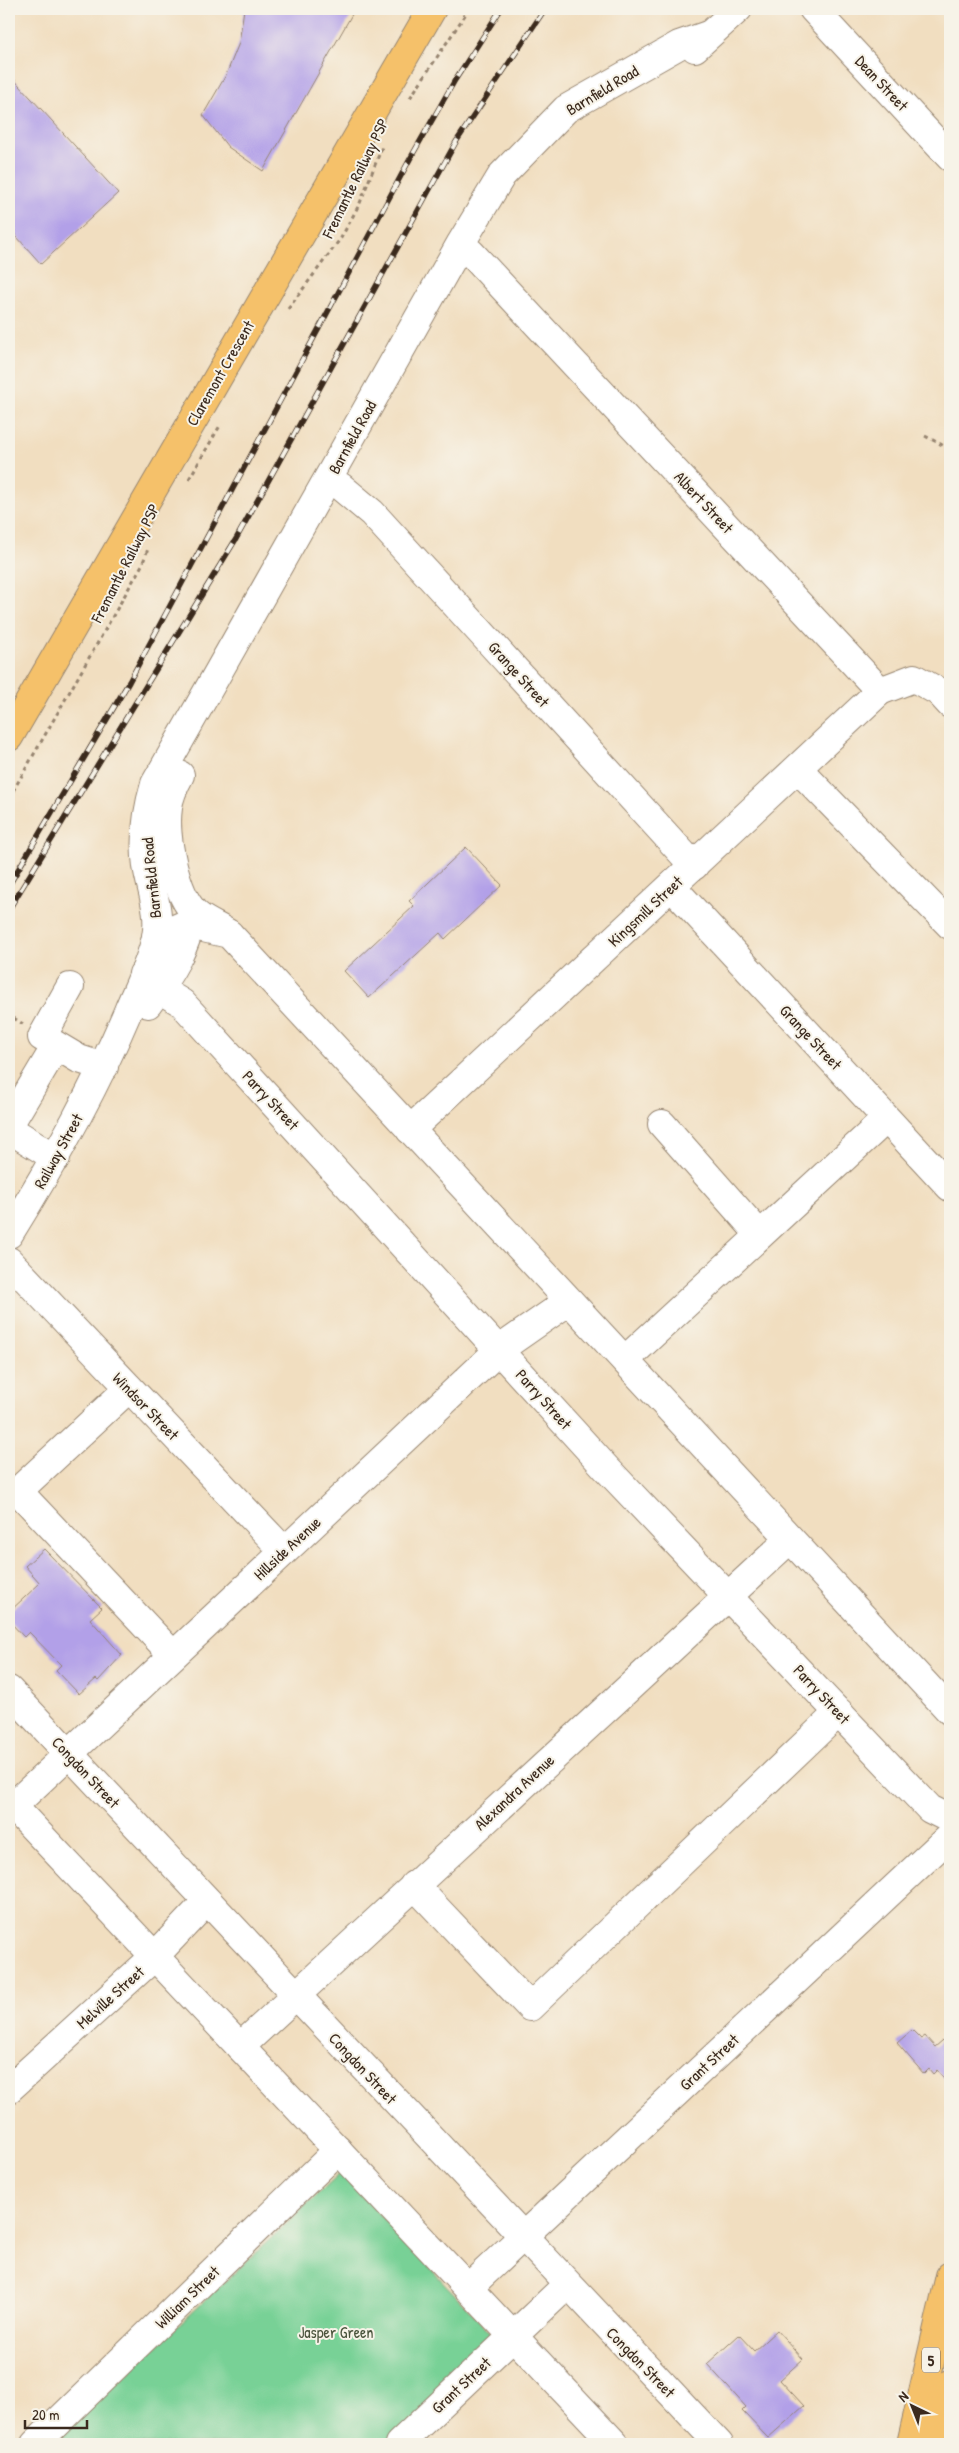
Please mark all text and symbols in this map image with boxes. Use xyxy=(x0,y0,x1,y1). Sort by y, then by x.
street label: Dean Street xyxy=(851,50,914,116)
street label: Barnfield Road xyxy=(562,60,642,120)
street label: Fremantle Railway PSP xyxy=(316,114,394,243)
street label: Claremont Crescent xyxy=(181,316,259,430)
street label: Barnfield Road xyxy=(323,396,381,478)
street label: Albert Street xyxy=(669,466,739,538)
street label: Fremantle Railway PSP xyxy=(85,500,165,627)
street label: Grange Street xyxy=(483,636,555,712)
street label: Barnfield Road xyxy=(136,837,166,919)
street label: Kingsmill Street xyxy=(603,870,688,951)
street label: Grange Street xyxy=(775,1000,847,1075)
street label: Parry Street xyxy=(238,1065,305,1135)
street label: Railway Street xyxy=(28,1109,88,1193)
street label: Parry Street xyxy=(511,1364,577,1434)
street label: Windsor Street xyxy=(108,1367,184,1445)
street label: Hillside Avenue xyxy=(249,1511,326,1585)
street label: Parry Street xyxy=(789,1659,856,1729)
street label: Congdon Street xyxy=(47,1731,125,1813)
street label: Alexandra Avenue xyxy=(469,1749,559,1835)
street label: Melville Street xyxy=(71,1960,149,2033)
street label: Congdon Street xyxy=(324,2027,402,2109)
street label: Grant Street xyxy=(675,2028,744,2095)
street label: William Street xyxy=(150,2260,224,2333)
park label: Jasper Green xyxy=(298,2321,374,2343)
street label: Congdon Street xyxy=(602,2322,681,2403)
road number: 5 xyxy=(922,2348,940,2372)
street label: Grant Street xyxy=(427,2351,496,2418)
north arrow xyxy=(886,2380,936,2430)
text: N xyxy=(894,2386,912,2406)
scale bar xyxy=(25,2398,88,2430)
text: 20 m xyxy=(32,2404,59,2425)

